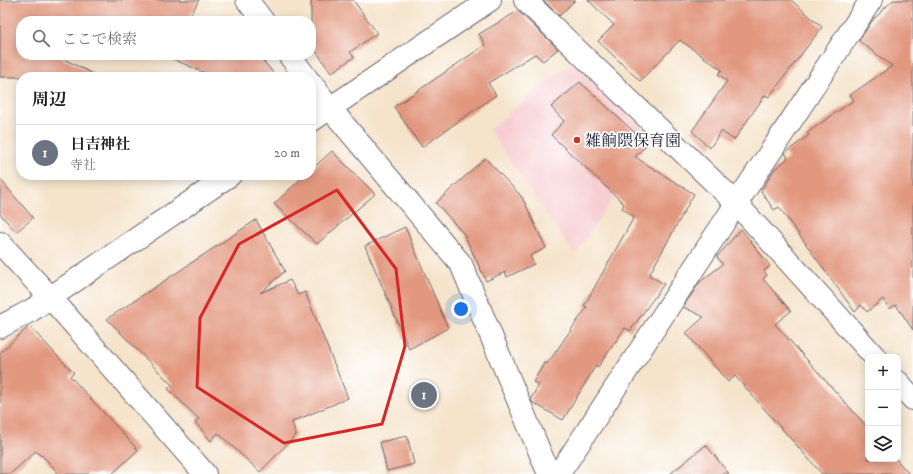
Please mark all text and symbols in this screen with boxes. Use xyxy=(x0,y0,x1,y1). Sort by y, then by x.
search box xyxy=(16,16,316,60)
icon: search xyxy=(30,27,52,49)
text: ここで検索 xyxy=(62,30,137,49)
text: 周辺 xyxy=(32,89,66,111)
place label: 雑餉隈保育園 xyxy=(585,131,681,151)
text: 日吉神社 xyxy=(70,135,130,154)
marker: 雑餉隈保育園 xyxy=(572,135,582,145)
text: 1 xyxy=(43,145,47,161)
text: 20 m xyxy=(274,145,300,161)
text: 寺社 xyxy=(70,157,96,173)
your location xyxy=(451,299,471,319)
map controls xyxy=(865,354,901,462)
button: + xyxy=(865,354,901,390)
pin: 1 xyxy=(411,380,437,410)
button: − xyxy=(865,390,901,426)
button: layers xyxy=(865,426,901,462)

